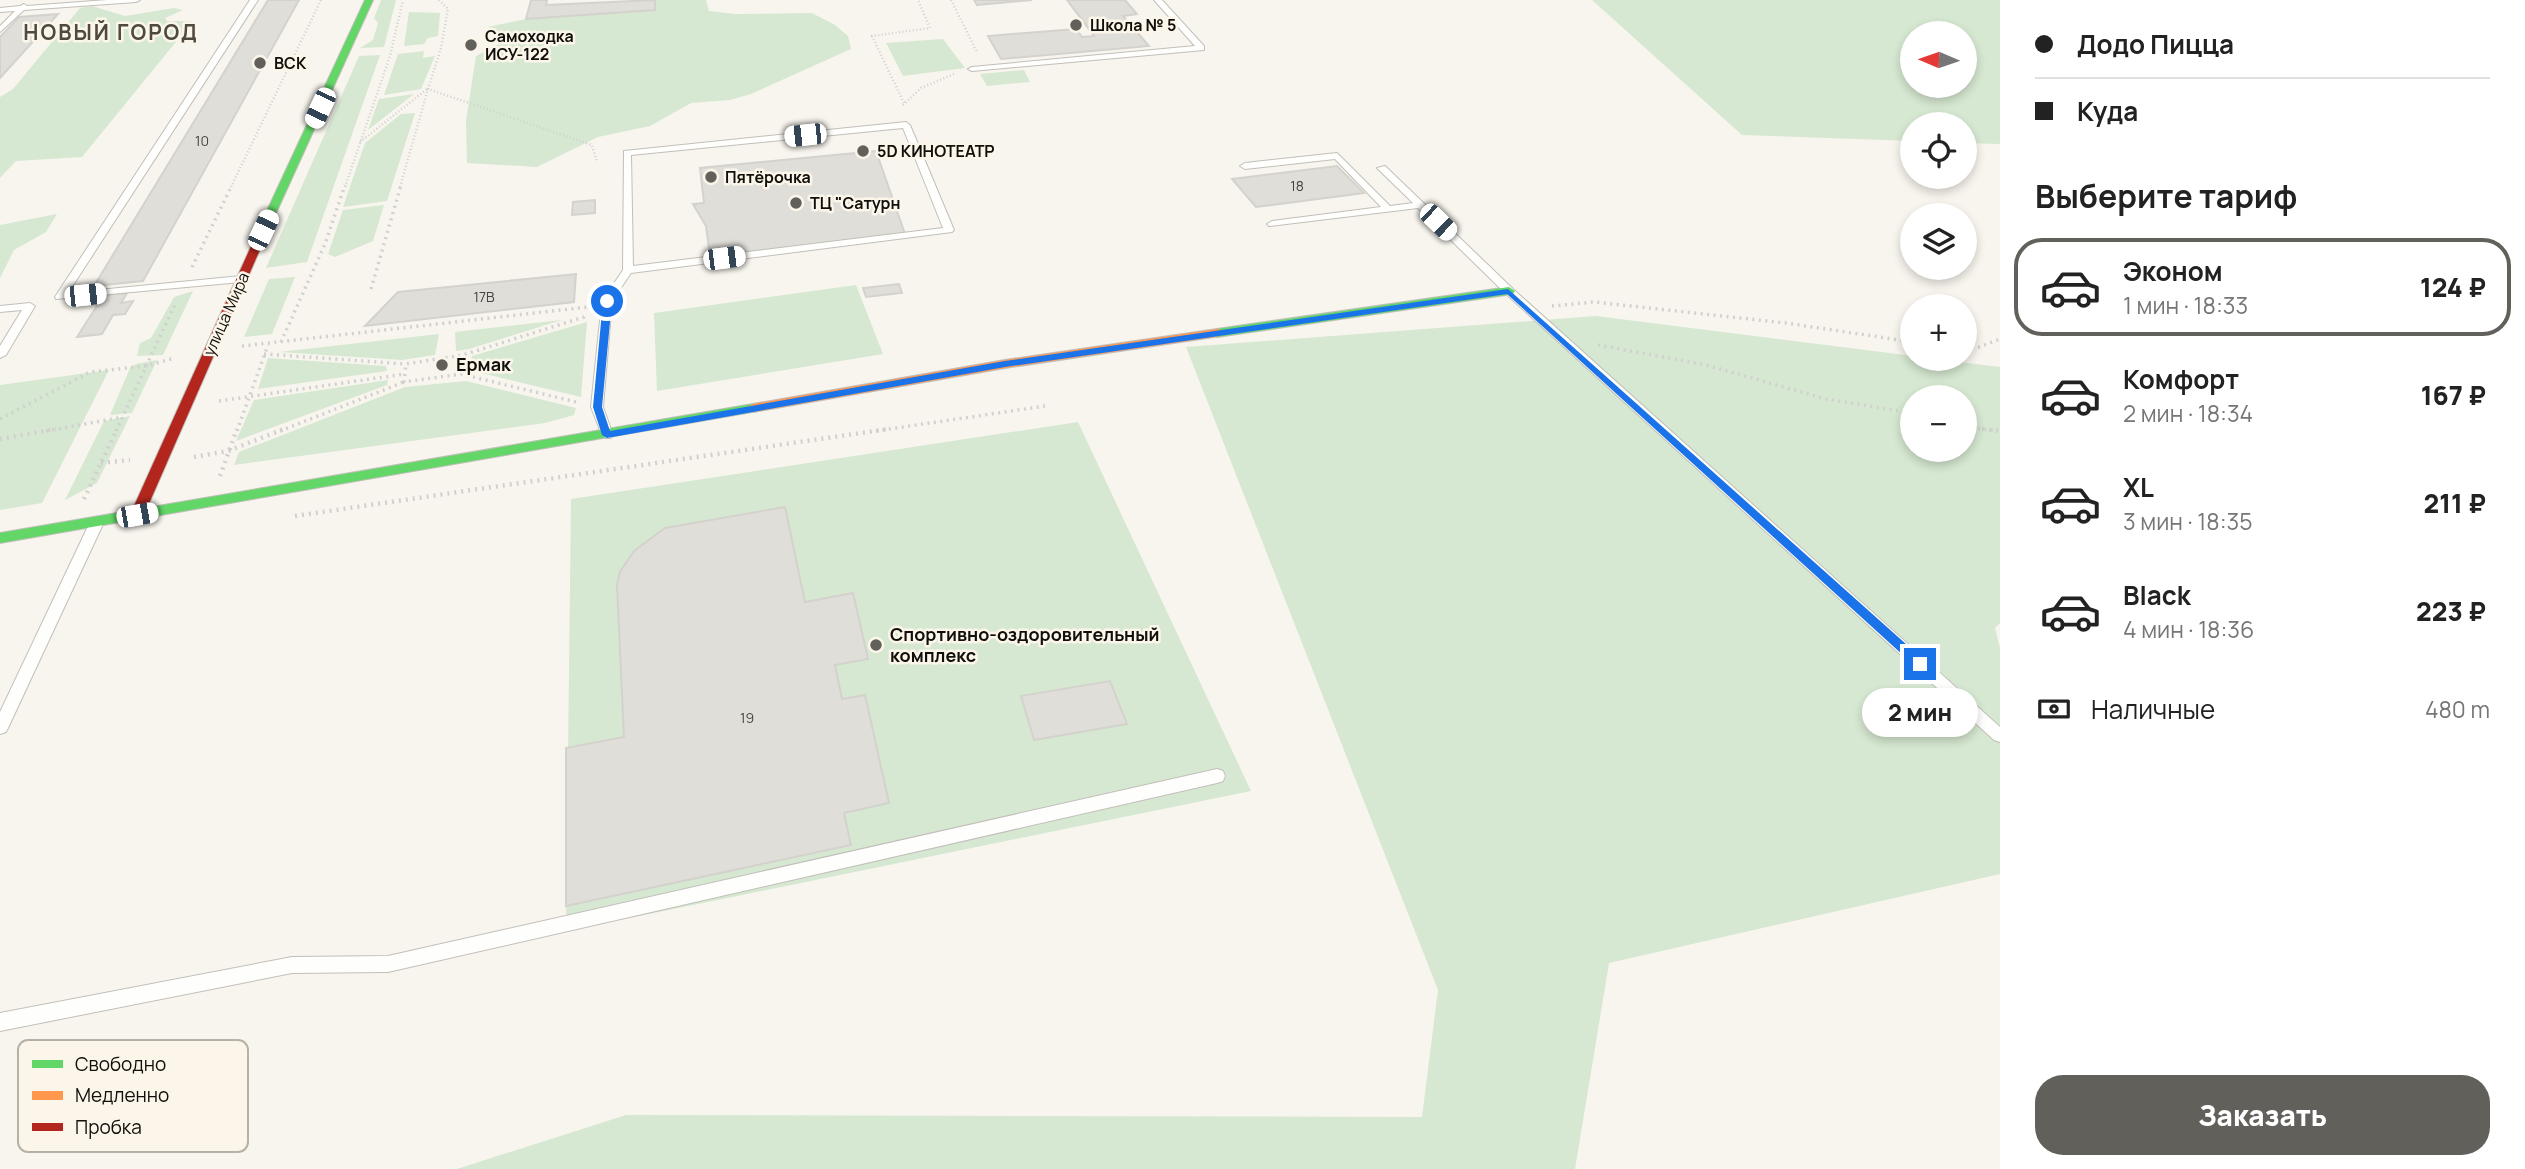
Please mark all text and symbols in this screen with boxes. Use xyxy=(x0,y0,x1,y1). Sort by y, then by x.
place label: Школа № 5 xyxy=(1090,14,1176,36)
marker: Школа № 5 xyxy=(1068,17,1084,33)
district label: НОВЫЙ ГОРОД xyxy=(23,18,199,46)
north arrow xyxy=(1900,21,1978,98)
map controls xyxy=(1900,21,1977,462)
place label: Самоходка ИСУ-122 xyxy=(485,25,574,65)
text: Додо Пицца xyxy=(2077,26,2234,62)
marker: Самоходка ИСУ-122 xyxy=(463,37,479,53)
place label: ВСК xyxy=(274,52,307,74)
marker: ВСК xyxy=(252,55,268,71)
car xyxy=(302,85,339,131)
text: Куда xyxy=(2077,93,2138,129)
button: locate xyxy=(1900,112,1977,189)
car xyxy=(784,122,827,148)
house number: 10 xyxy=(195,131,209,150)
place label: 5D КИНОТЕАТР xyxy=(877,140,995,162)
marker: 5D КИНОТЕАТР xyxy=(855,143,871,159)
place label: Пятёрочка xyxy=(725,166,811,188)
marker: Пятёрочка xyxy=(703,169,719,185)
text: Выберите тариф xyxy=(2035,174,2297,218)
house number: 18 xyxy=(1290,176,1304,195)
place label: ТЦ "Сатурн xyxy=(810,192,900,214)
marker: ТЦ "Сатурн xyxy=(788,195,804,211)
car xyxy=(1416,200,1461,244)
button: layers xyxy=(1900,203,1977,280)
car xyxy=(245,207,282,253)
car xyxy=(702,245,747,271)
text: Эконом xyxy=(2123,253,2223,289)
icon: car xyxy=(2039,256,2102,319)
street label: улица Мира xyxy=(198,269,254,359)
text: 124 ₽ xyxy=(2420,269,2486,305)
car xyxy=(64,282,107,308)
route start xyxy=(591,285,623,317)
house number: 17В xyxy=(473,287,495,306)
text: 1 мин · 18:33 xyxy=(2123,289,2248,321)
button: + xyxy=(1900,294,1977,371)
place label: Ермак xyxy=(456,352,512,376)
marker: Ермак xyxy=(434,357,450,373)
text: Комфорт xyxy=(2123,361,2239,397)
icon: car xyxy=(2039,364,2102,427)
text: 167 ₽ xyxy=(2421,377,2486,413)
button: − xyxy=(1900,385,1977,462)
text: 2 мин · 18:34 xyxy=(2123,397,2253,429)
text: XL xyxy=(2123,469,2154,505)
icon: car xyxy=(2039,472,2102,535)
text: 211 ₽ xyxy=(2424,485,2486,521)
car xyxy=(115,501,160,529)
text: 3 мин · 18:35 xyxy=(2123,505,2253,537)
text: Black xyxy=(2123,577,2191,613)
icon: car xyxy=(2039,580,2102,643)
text: 223 ₽ xyxy=(2416,593,2486,629)
text: 4 мин · 18:36 xyxy=(2123,613,2254,645)
place label: Спортивно-оздоровительный комплекс xyxy=(890,622,1160,667)
marker: Спортивно-оздоровительный комплекс xyxy=(868,637,884,653)
route end xyxy=(1904,648,1936,680)
callout: 2 мин xyxy=(1862,688,1978,738)
icon: cash xyxy=(2035,690,2073,728)
text: Наличные xyxy=(2091,691,2215,727)
text: 480 m xyxy=(2425,693,2490,725)
text: 2 мин xyxy=(1888,696,1952,728)
house number: 19 xyxy=(740,708,754,727)
legend xyxy=(18,1040,248,1152)
text: Свободно xyxy=(75,1051,166,1077)
button: Заказать xyxy=(2035,1075,2490,1155)
text: Медленно xyxy=(75,1082,169,1108)
text: Пробка xyxy=(75,1114,142,1140)

